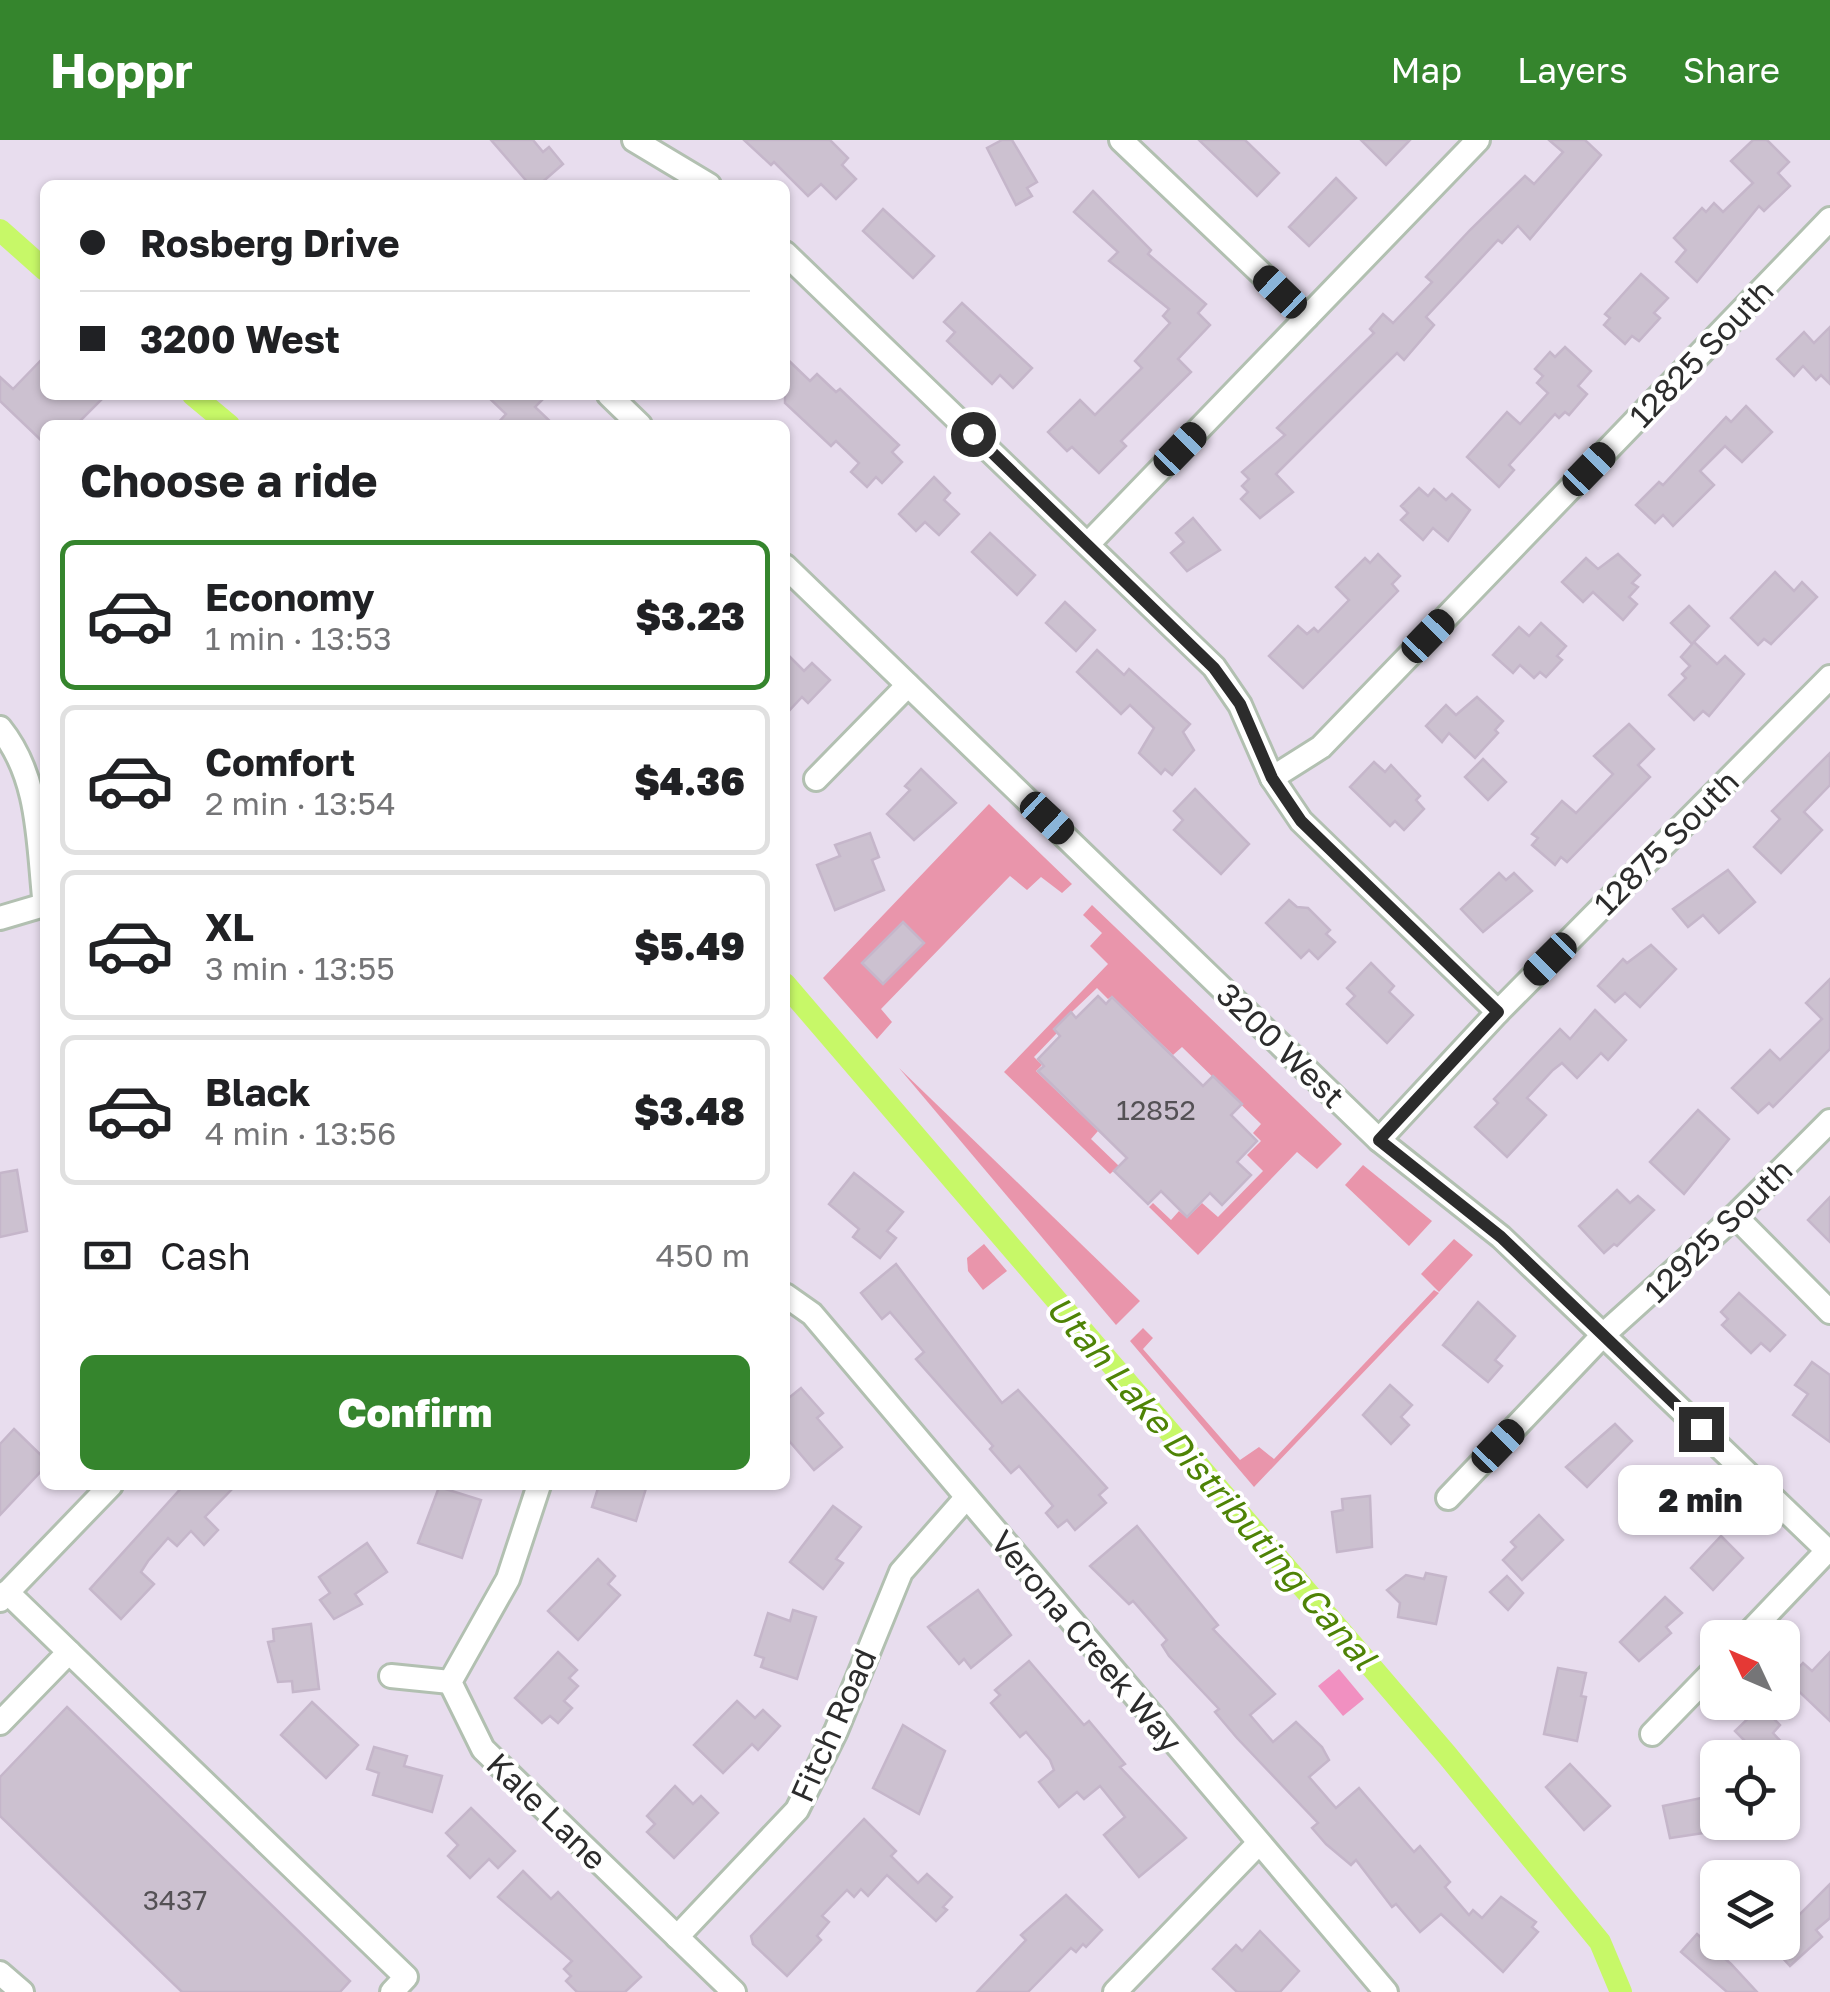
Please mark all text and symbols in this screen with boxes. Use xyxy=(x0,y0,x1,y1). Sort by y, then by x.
text: Hoppr xyxy=(50,41,193,99)
text: Map xyxy=(1391,49,1462,91)
text: Layers xyxy=(1517,49,1628,91)
text: Share xyxy=(1683,49,1780,91)
text: Rosberg Drive xyxy=(140,220,400,265)
car xyxy=(1248,260,1312,324)
street label: 12825 South xyxy=(1621,271,1781,435)
text: 3200 West xyxy=(140,316,340,361)
route start xyxy=(951,412,996,457)
car xyxy=(1148,417,1212,481)
car xyxy=(1557,437,1621,501)
text: Choose a ride xyxy=(80,453,378,507)
icon: car xyxy=(85,570,175,660)
text: Economy xyxy=(205,574,374,619)
text: $3.23 xyxy=(636,593,745,638)
car xyxy=(1396,604,1460,668)
text: 1 min · 13:53 xyxy=(205,619,392,657)
icon: car xyxy=(85,735,175,825)
text: Comfort xyxy=(205,739,355,784)
text: $4.36 xyxy=(634,758,745,803)
street label: 12875 South xyxy=(1586,762,1746,922)
text: 2 min · 13:54 xyxy=(205,784,396,822)
car xyxy=(1015,787,1079,849)
icon: car xyxy=(85,900,175,990)
text: XL xyxy=(205,904,254,949)
text: $5.49 xyxy=(634,923,745,968)
car xyxy=(1518,927,1582,991)
text: 3 min · 13:55 xyxy=(205,949,395,987)
street label: 3200 West xyxy=(1209,975,1353,1115)
icon: car xyxy=(85,1065,175,1155)
text: Black xyxy=(205,1069,310,1114)
text: $3.48 xyxy=(634,1088,745,1133)
house number: 12852 xyxy=(1116,1093,1196,1126)
text: 4 min · 13:56 xyxy=(205,1114,396,1152)
street label: 12925 South xyxy=(1636,1150,1800,1310)
icon: cash xyxy=(80,1228,135,1283)
text: Cash xyxy=(160,1233,251,1278)
text: 450 m xyxy=(656,1236,750,1274)
water label: Utah Lake Distributing Canal xyxy=(1038,1287,1387,1679)
button: Confirm xyxy=(80,1355,750,1470)
route end xyxy=(1679,1407,1724,1452)
car xyxy=(1466,1414,1530,1478)
callout: 2 min xyxy=(1618,1464,1784,1534)
text: 2 min xyxy=(1658,1481,1743,1519)
street label: Verona Creek Way xyxy=(983,1523,1191,1759)
north arrow xyxy=(1700,1620,1800,1720)
map controls xyxy=(1700,1620,1800,1960)
street label: Fitch Road xyxy=(782,1642,884,1808)
button: locate xyxy=(1700,1740,1800,1840)
street label: Kale Lane xyxy=(479,1745,615,1877)
button: layers xyxy=(1700,1860,1800,1960)
house number: 3437 xyxy=(143,1883,207,1916)

